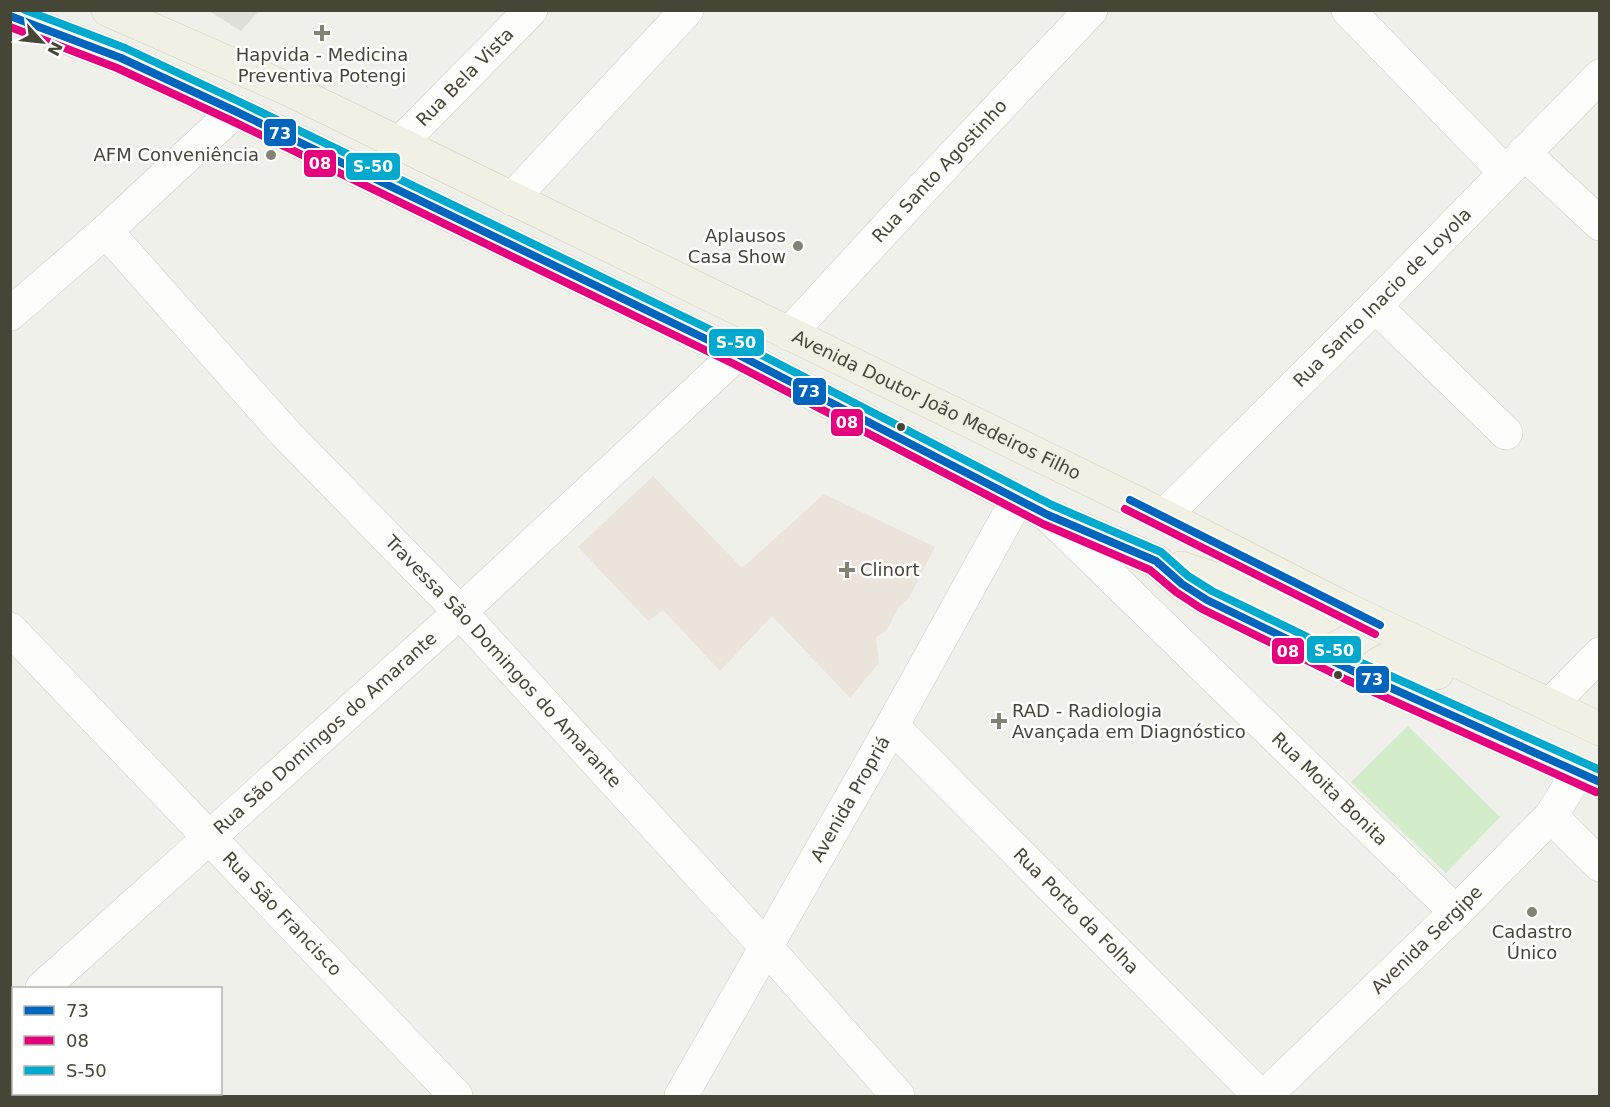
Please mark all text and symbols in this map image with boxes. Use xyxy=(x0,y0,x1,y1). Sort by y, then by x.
north arrow xyxy=(12,12,72,72)
street label: Rua Bela Vista xyxy=(412,23,518,130)
marker: Hapvida - Medicina Preventiva Potengi xyxy=(313,24,331,42)
text: N xyxy=(43,38,66,59)
place label: Hapvida - Medicina Preventiva Potengi xyxy=(236,44,408,86)
street label: Rua Santo Agostinho xyxy=(868,95,1011,246)
line badge: 73 xyxy=(263,118,297,147)
text: 73 xyxy=(269,124,291,143)
place label: AFM Conveniência xyxy=(94,144,259,165)
marker: AFM Conveniência xyxy=(264,148,278,162)
line badge: 08 xyxy=(303,149,337,178)
line badge: S-50 xyxy=(345,152,401,181)
text: 08 xyxy=(309,154,331,173)
text: S-50 xyxy=(353,157,393,176)
street label: Rua Santo Inacio de Loyola xyxy=(1289,203,1475,391)
place label: Aplausos Casa Show xyxy=(688,225,786,267)
marker: Aplausos Casa Show xyxy=(791,239,805,253)
street label: Avenida Doutor João Medeiros Filho xyxy=(789,326,1084,484)
line badge: S-50 xyxy=(708,328,765,357)
text: S-50 xyxy=(716,333,756,352)
line badge: 73 xyxy=(792,377,827,406)
text: 73 xyxy=(798,382,820,401)
line badge: 08 xyxy=(830,408,864,437)
text: 08 xyxy=(836,413,858,432)
unlabelled marker xyxy=(895,421,907,433)
street label: Travessa São Domingos do Amarante xyxy=(380,530,626,792)
place label: Clinort xyxy=(860,559,919,580)
marker: Clinort xyxy=(838,561,856,579)
street label: Rua São Domingos do Amarante xyxy=(209,627,441,838)
line badge: S-50 xyxy=(1306,635,1362,664)
line badge: 08 xyxy=(1271,637,1305,665)
text: S-50 xyxy=(1314,641,1354,660)
text: 08 xyxy=(1277,642,1299,661)
line badge: 73 xyxy=(1355,665,1390,694)
unlabelled marker xyxy=(1332,669,1344,681)
text: 73 xyxy=(1361,670,1383,689)
place label: RAD - Radiologia Avançada em Diagnóstico xyxy=(1012,700,1246,742)
marker: RAD - Radiologia Avançada em Diagnóstico xyxy=(990,712,1008,730)
street label: Rua Moita Bonita xyxy=(1268,728,1392,850)
street label: Avenida Propriá xyxy=(806,732,894,865)
street label: Rua Porto da Folha xyxy=(1009,843,1143,978)
street label: Rua São Francisco xyxy=(219,847,346,980)
street label: Avenida Sergipe xyxy=(1367,881,1486,998)
marker: Cadastro Único xyxy=(1525,905,1539,919)
place label: Cadastro Único xyxy=(1492,921,1572,963)
legend xyxy=(12,987,222,1095)
text: 73 xyxy=(66,1000,89,1021)
text: 08 xyxy=(66,1030,89,1051)
text: S-50 xyxy=(66,1060,107,1081)

